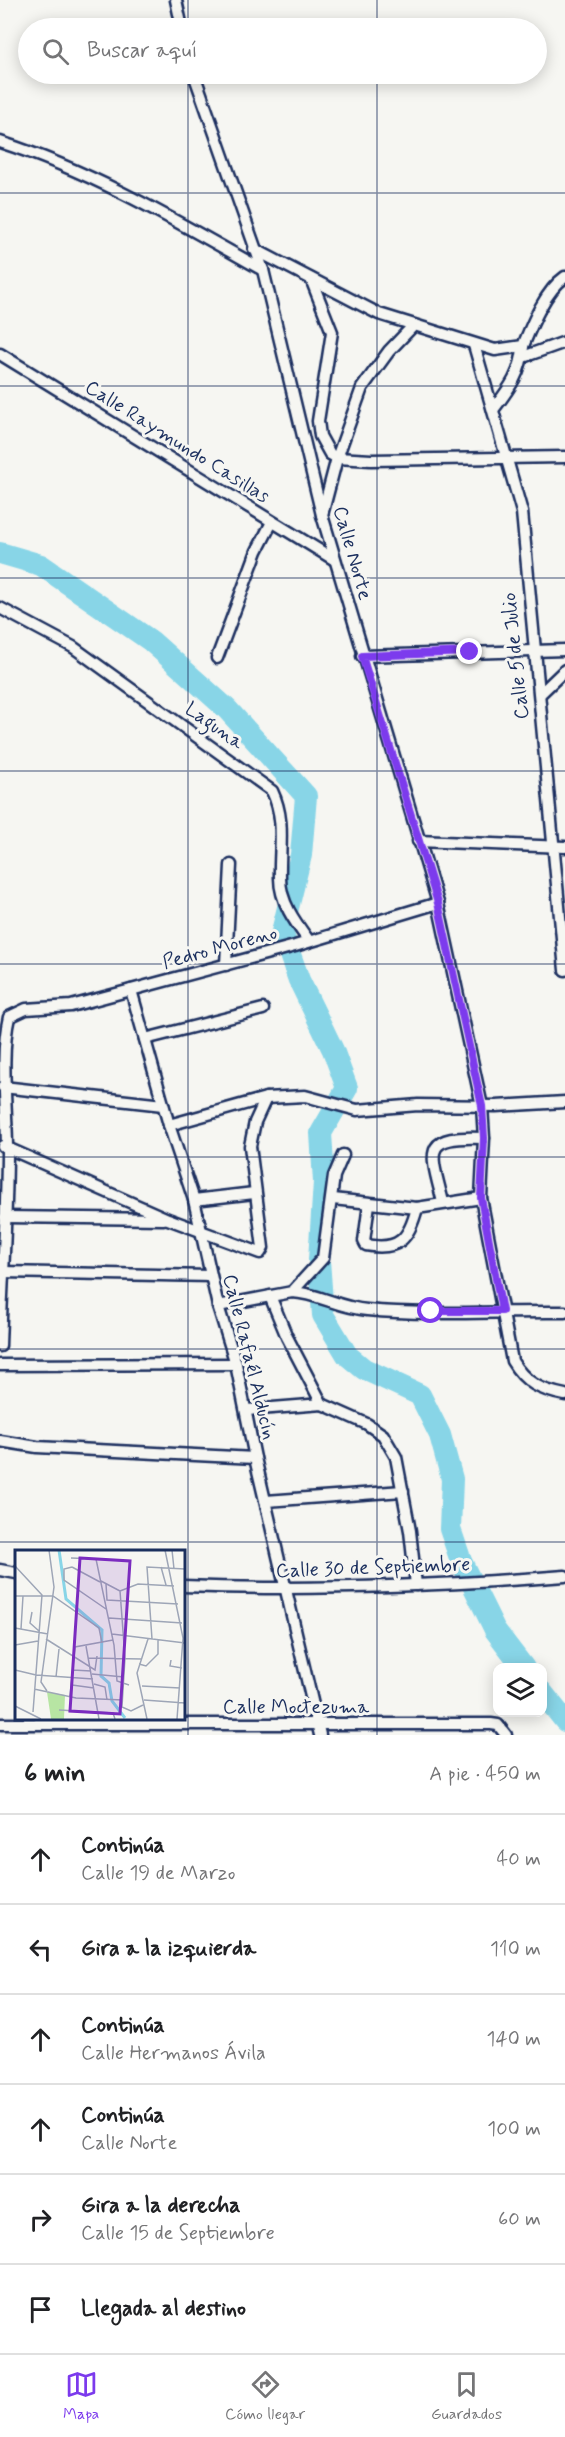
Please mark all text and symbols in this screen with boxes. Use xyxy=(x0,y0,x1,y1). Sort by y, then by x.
search box xyxy=(18,18,547,84)
icon: search xyxy=(39,35,72,68)
text: Buscar aquí xyxy=(87,37,198,65)
street label: Calle Raymundo Casillas xyxy=(79,374,275,510)
street label: Calle Norte xyxy=(326,503,378,603)
street label: Calle 5 de Julio xyxy=(496,591,536,721)
route end xyxy=(456,638,482,664)
street label: Laguna xyxy=(178,696,250,758)
street label: Pedro Moreno xyxy=(160,920,280,976)
street label: Calle Rafaél Alducín xyxy=(215,1272,283,1442)
route start xyxy=(417,1297,443,1323)
inset map xyxy=(15,1550,184,1720)
street label: Calle 30 de Septiembre xyxy=(275,1551,471,1585)
map controls xyxy=(493,1663,547,1717)
button: layers xyxy=(493,1663,547,1717)
street label: Calle Moctezuma xyxy=(223,1694,370,1721)
text: 6 min xyxy=(24,1757,86,1791)
text: A pie · 450 m xyxy=(429,1761,541,1788)
text: Continúa xyxy=(81,1832,165,1860)
icon: ahead xyxy=(24,1843,57,1876)
text: 40 m xyxy=(497,1846,541,1873)
text: Calle 19 de Marzo xyxy=(81,1860,235,1887)
icon: left xyxy=(24,1933,57,1966)
text: Gira a la izquierda xyxy=(81,1935,256,1963)
text: 110 m xyxy=(490,1936,541,1963)
text: Continúa xyxy=(81,2012,165,2040)
icon: ahead xyxy=(24,2023,57,2056)
text: 140 m xyxy=(487,2026,541,2053)
text: Calle Hermanos Ávila xyxy=(81,2040,266,2067)
text: Continúa xyxy=(81,2102,165,2130)
icon: ahead xyxy=(24,2113,57,2146)
text: 100 m xyxy=(487,2116,541,2143)
text: Calle Norte xyxy=(81,2130,177,2157)
text: Gira a la derecha xyxy=(81,2192,241,2220)
icon: right xyxy=(24,2203,57,2236)
text: 60 m xyxy=(498,2206,541,2233)
text: Calle 15 de Septiembre xyxy=(81,2220,275,2247)
icon: arrive xyxy=(24,2293,57,2326)
text: Llegada al destino xyxy=(81,2295,246,2323)
tab: Mapa xyxy=(63,2368,99,2425)
tab: Cómo llegar xyxy=(225,2368,305,2425)
tab: Guardados xyxy=(431,2368,502,2425)

